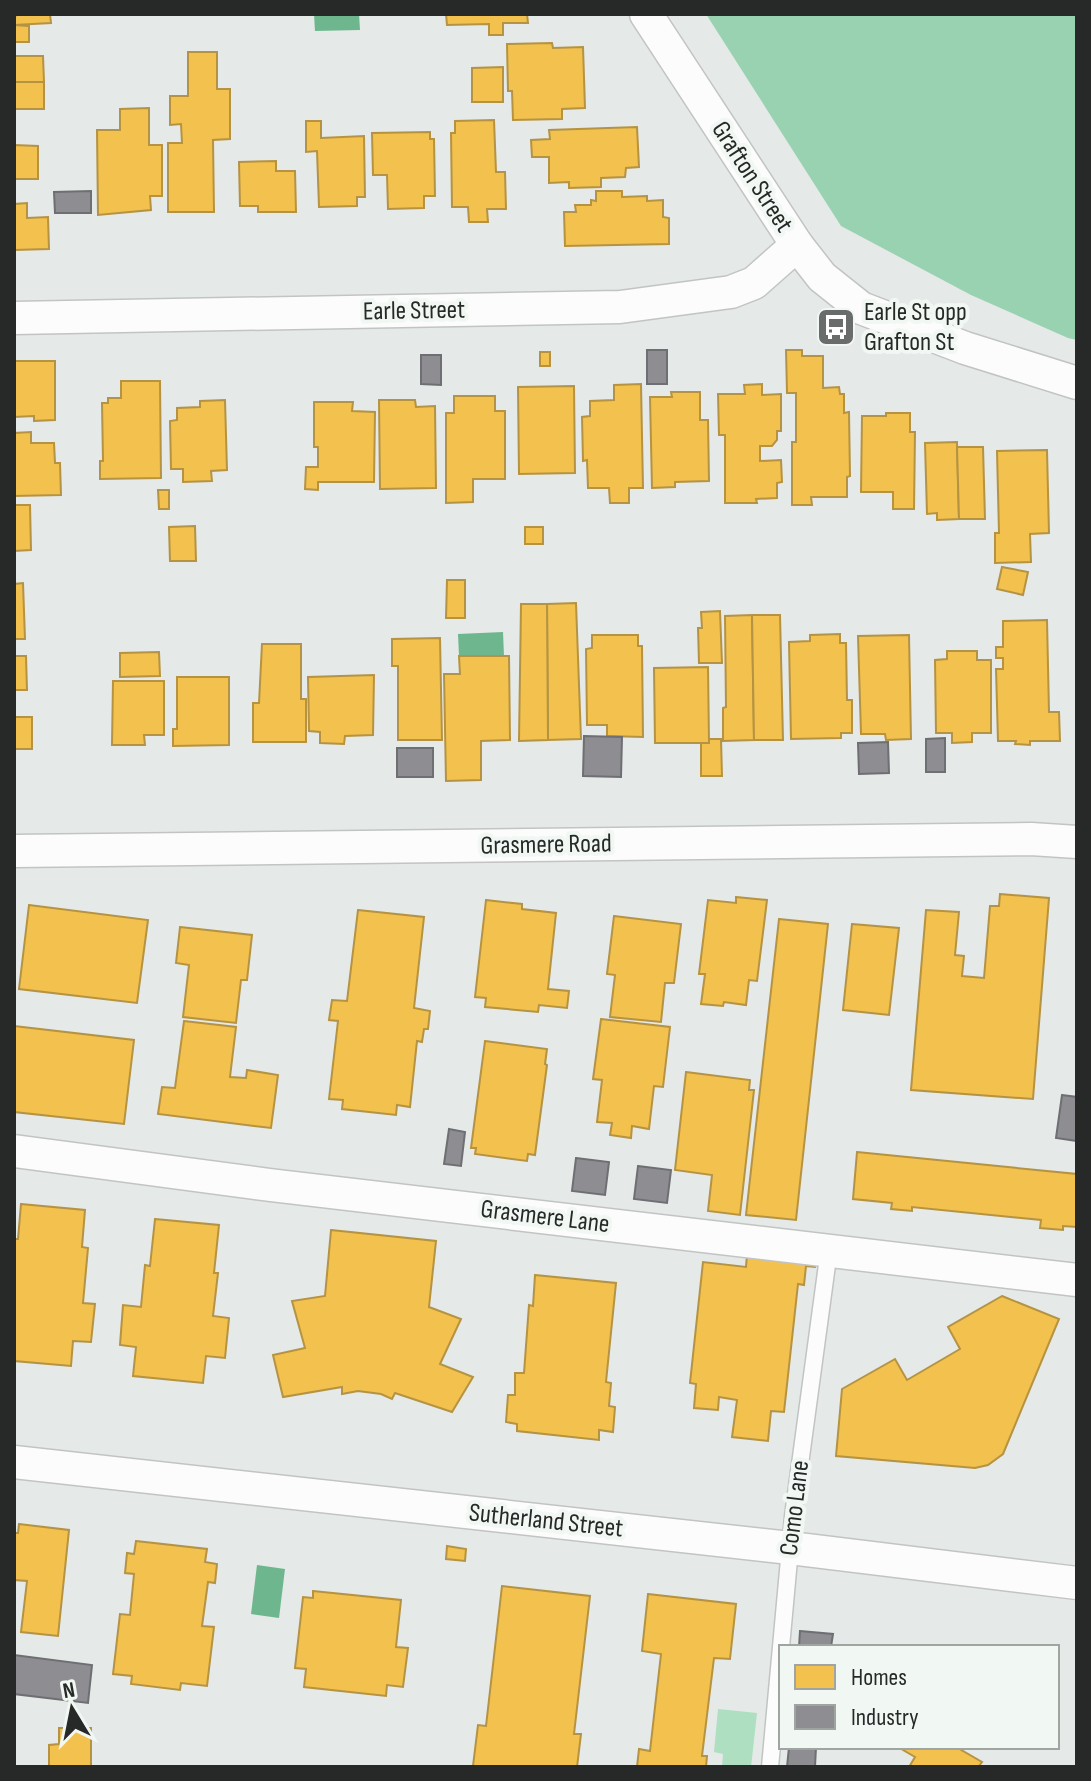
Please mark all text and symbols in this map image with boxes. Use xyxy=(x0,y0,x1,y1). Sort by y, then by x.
street label: Grafton Street xyxy=(705,116,799,238)
street label: Earle Street xyxy=(363,295,465,327)
place label: Earle St opp Grafton St xyxy=(864,297,967,358)
bus stop icon: Earle St opp Grafton St xyxy=(815,306,857,348)
street label: Grasmere Road xyxy=(480,828,612,862)
street label: Grasmere Lane xyxy=(479,1194,611,1240)
street label: Como Lane xyxy=(774,1458,816,1558)
street label: Sutherland Street xyxy=(467,1497,625,1545)
legend xyxy=(779,1645,1059,1749)
text: Homes xyxy=(851,1663,907,1692)
north arrow xyxy=(32,1669,112,1749)
text: N xyxy=(61,1676,77,1705)
text: Industry xyxy=(851,1703,918,1732)

